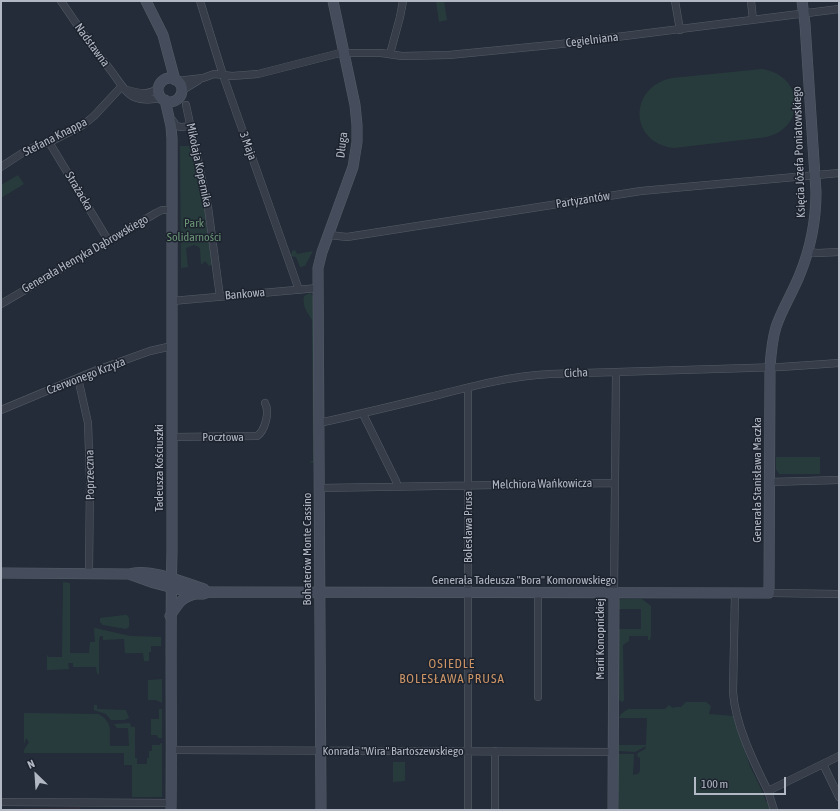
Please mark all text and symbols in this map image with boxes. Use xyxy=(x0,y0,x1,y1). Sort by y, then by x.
street label: Nadstawna xyxy=(71,20,113,70)
street label: Cegielniana xyxy=(565,30,619,50)
street label: Księcia Józefa Poniatowskiego xyxy=(790,86,808,218)
street label: Stefana Knappa xyxy=(21,115,89,159)
street label: Mikołaja Kopernika xyxy=(183,122,215,208)
street label: 3 Maja xyxy=(236,130,260,162)
street label: Długa xyxy=(333,131,351,159)
street label: Strażacka xyxy=(62,169,96,213)
street label: Partyzantów xyxy=(555,189,611,211)
street label: Generała Henryka Dąbrowskiego xyxy=(19,212,151,296)
park label: Park Solidarności xyxy=(167,216,221,244)
street label: Bankowa xyxy=(224,285,266,303)
street label: Czerwonego Krzyża xyxy=(45,354,127,398)
street label: Cicha xyxy=(564,365,588,381)
street label: Generała Stanisława Maczka xyxy=(750,417,764,543)
street label: Tadeusza Kościuszki xyxy=(152,424,166,512)
street label: Pocztowa xyxy=(202,430,244,444)
street label: Poprzeczna xyxy=(82,450,98,500)
street label: Melchiora Wańkowicza xyxy=(492,476,592,492)
street label: Bolesława Prusa xyxy=(461,491,475,563)
street label: Bohaterów Monte Cassino xyxy=(300,493,314,605)
street label: Generała Tadeusza "Bora" Komorowskiego xyxy=(432,573,616,587)
street label: Marii Konopnickiej xyxy=(593,598,607,680)
district label: OSIEDLE BOLESŁAWA PRUSA xyxy=(399,656,505,687)
street label: Konrada "Wira" Bartoszewskiego xyxy=(322,744,464,758)
north arrow xyxy=(16,755,56,795)
text: N xyxy=(25,757,36,771)
scale bar xyxy=(696,769,788,795)
text: 100 m xyxy=(701,777,728,791)

